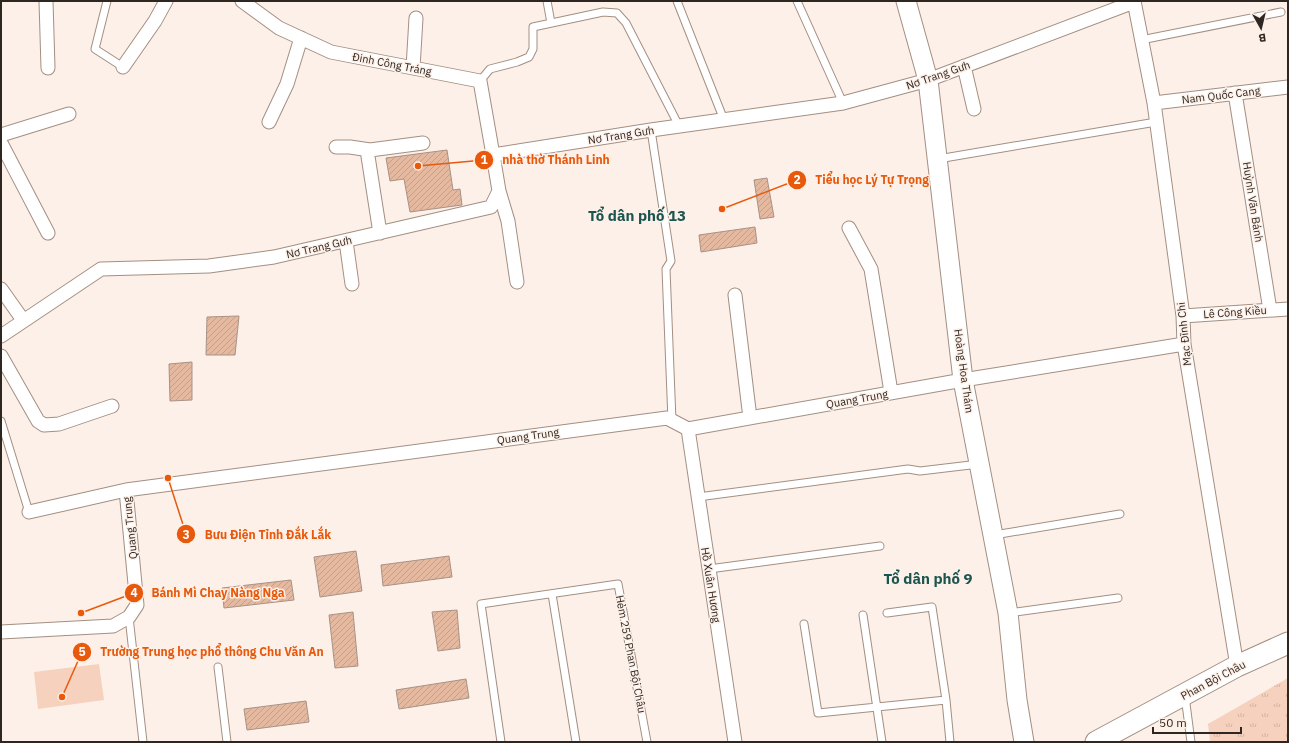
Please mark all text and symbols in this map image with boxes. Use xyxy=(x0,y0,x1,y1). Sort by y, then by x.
north arrow xyxy=(1241,8,1281,48)
text: B xyxy=(1258,30,1267,45)
street label: Đinh Công Tráng xyxy=(351,49,433,79)
street label: Nơ Trang Gưh xyxy=(904,57,972,93)
street label: Nam Quốc Cang xyxy=(1181,83,1261,107)
street label: Nơ Trang Gưh xyxy=(587,123,655,147)
callout: nhà thờ Thánh Linh xyxy=(474,148,618,172)
text: 1 xyxy=(480,152,488,167)
text: nhà thờ Thánh Linh xyxy=(502,152,610,167)
street label: Huỳnh Văn Bánh xyxy=(1240,161,1266,243)
callout: Tiểu học Lý Tự Trọng xyxy=(787,168,937,192)
text: Tiểu học Lý Tự Trọng xyxy=(815,170,929,187)
text: 2 xyxy=(793,172,801,187)
district label: Tổ dân phố 13 xyxy=(588,206,686,225)
street label: Nơ Trang Gưh xyxy=(285,233,353,261)
street label: Mạc Đĩnh Chi xyxy=(1174,301,1194,367)
street label: Lê Công Kiều xyxy=(1203,303,1267,321)
street label: Hoàng Hoa Thám xyxy=(951,328,977,414)
street label: Quang Trung xyxy=(825,387,889,411)
street label: Quang Trung xyxy=(496,425,560,447)
street label: Quang Trung xyxy=(120,496,140,560)
callout: Bưu Điện Tỉnh Đắk Lắk xyxy=(176,522,339,546)
text: Bưu Điện Tỉnh Đắk Lắk xyxy=(205,526,331,542)
text: 3 xyxy=(182,527,190,542)
street label: Hồ Xuân Hương xyxy=(698,546,724,624)
district label: Tổ dân phố 9 xyxy=(884,569,972,588)
callout: Bánh Mì Chay Nàng Nga xyxy=(124,581,293,605)
text: 4 xyxy=(130,585,138,600)
text: Bánh Mì Chay Nàng Nga xyxy=(151,585,285,600)
street label: Hẻm 259 Phan Bội Châu xyxy=(613,594,649,714)
callout: Trường Trung học phổ thông Chu Văn An xyxy=(72,640,332,664)
text: Trường Trung học phổ thông Chu Văn An xyxy=(100,642,324,659)
text: 5 xyxy=(78,644,86,659)
street label: Phan Bội Châu xyxy=(1178,657,1248,703)
scale bar xyxy=(1153,709,1241,735)
text: 50 m xyxy=(1159,715,1187,730)

